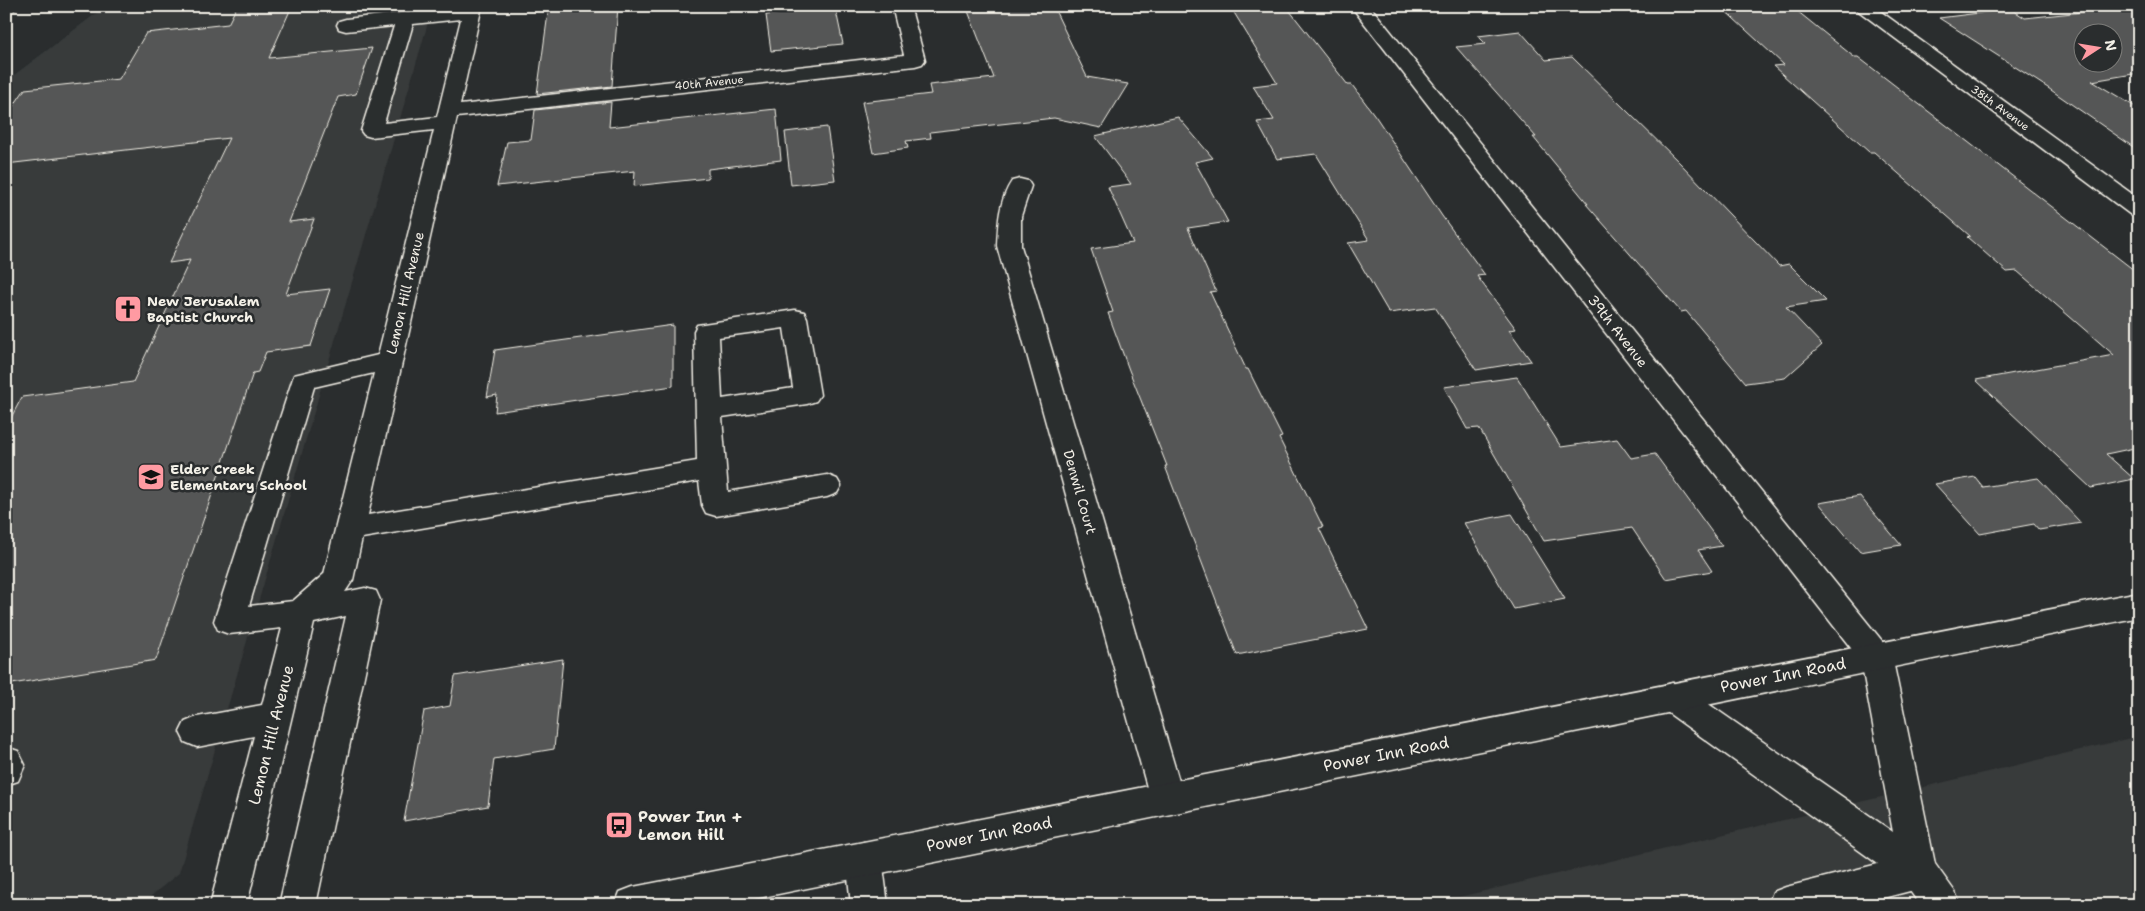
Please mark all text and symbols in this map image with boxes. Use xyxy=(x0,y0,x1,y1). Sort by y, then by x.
north arrow xyxy=(2072,22,2122,72)
text: N xyxy=(2101,38,2121,53)
street label: 40th Avenue xyxy=(674,72,744,94)
street label: 38th Avenue xyxy=(1968,82,2032,134)
street label: Lemon Hill Avenue xyxy=(382,230,428,356)
street label: 39th Avenue xyxy=(1584,291,1652,371)
place label: New Jerusalem Baptist Church xyxy=(147,292,260,326)
church icon: New Jerusalem Baptist Church xyxy=(113,294,143,324)
street label: Denwil Court xyxy=(1059,448,1101,536)
place label: Elder Creek Elementary School xyxy=(170,460,307,494)
school or university icon: Elder Creek Elementary School xyxy=(136,462,166,492)
street label: Power Inn Road xyxy=(1718,653,1848,697)
street label: Lemon Hill Avenue xyxy=(243,663,299,807)
street label: Power Inn Road xyxy=(1321,732,1451,776)
place label: Power Inn + Lemon Hill xyxy=(638,806,743,845)
bus stop icon: Power Inn + Lemon Hill xyxy=(604,810,634,840)
street label: Power Inn Road xyxy=(924,812,1054,856)

